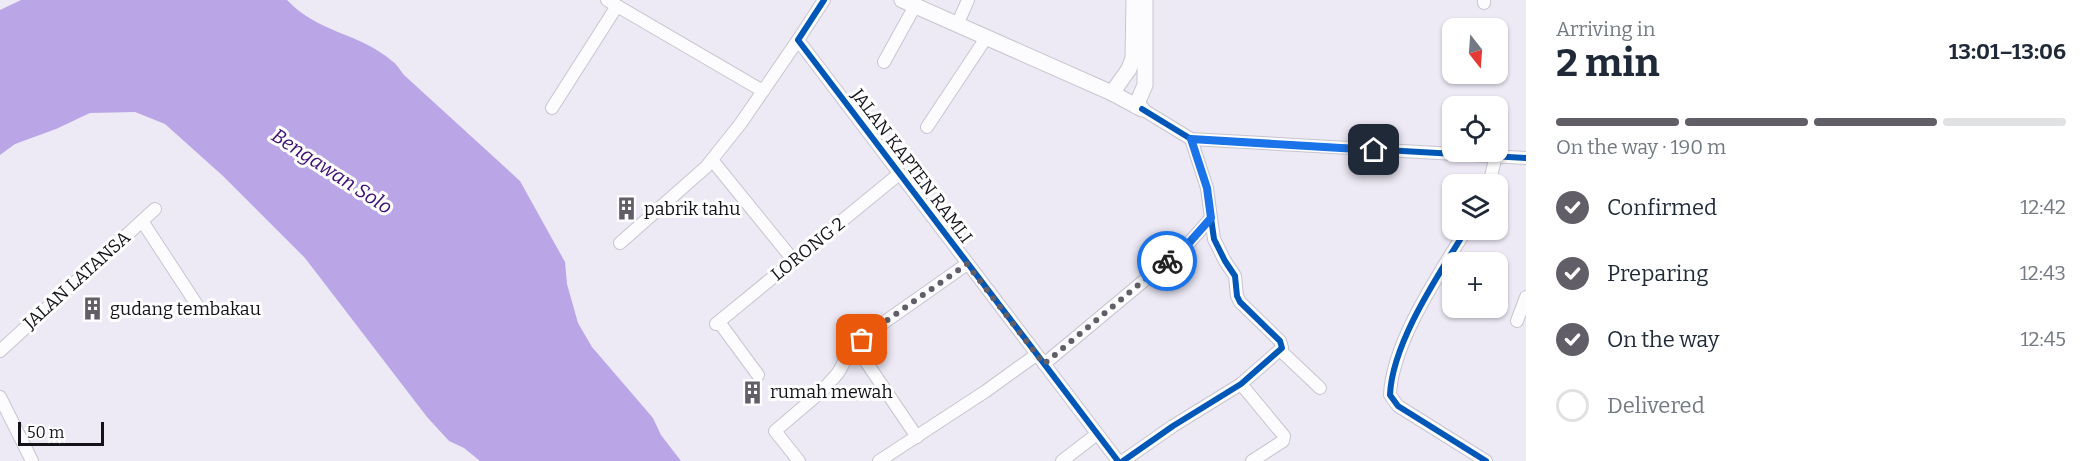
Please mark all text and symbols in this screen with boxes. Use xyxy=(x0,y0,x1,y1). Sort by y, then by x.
text: Arriving in xyxy=(1556,17,1655,41)
north arrow xyxy=(1442,18,1508,84)
map controls xyxy=(1442,18,1508,318)
text: 13:01–13:06 xyxy=(1949,38,2066,65)
text: 2 min xyxy=(1556,40,1660,86)
street label: JALAN KAPTEN RAMLI xyxy=(846,84,977,247)
button: locate xyxy=(1442,96,1508,162)
water label: Bengawan Solo xyxy=(267,123,397,219)
pin xyxy=(1348,124,1399,175)
icon: home xyxy=(1357,133,1390,166)
text: On the way · 190 m xyxy=(1556,135,1726,159)
button: layers xyxy=(1442,174,1508,240)
icon: check xyxy=(1556,191,1589,224)
text: Confirmed xyxy=(1607,194,1717,221)
text: 12:42 xyxy=(2020,195,2066,219)
building icon: pabrik tahu xyxy=(613,196,639,222)
place label: pabrik tahu xyxy=(644,198,740,220)
street label: LORONG 2 xyxy=(767,213,849,285)
street label: JALAN LATANSA xyxy=(18,226,135,334)
courier xyxy=(1137,231,1197,291)
icon: bike xyxy=(1151,245,1184,278)
button: + xyxy=(1442,252,1508,318)
icon: check xyxy=(1556,257,1589,290)
text: Preparing xyxy=(1607,260,1709,287)
text: 12:43 xyxy=(2020,261,2066,285)
building icon: gudang tembakau xyxy=(79,296,105,322)
place label: gudang tembakau xyxy=(110,298,261,320)
pin xyxy=(836,314,887,365)
icon: bag xyxy=(845,323,878,356)
icon: check xyxy=(1556,323,1589,356)
text: On the way xyxy=(1607,326,1719,353)
text: 12:45 xyxy=(2020,327,2066,351)
building icon: rumah mewah xyxy=(739,379,765,405)
place label: rumah mewah xyxy=(770,381,893,403)
text: Delivered xyxy=(1607,392,1705,419)
scale bar xyxy=(18,419,104,446)
text: 50 m xyxy=(27,423,64,442)

